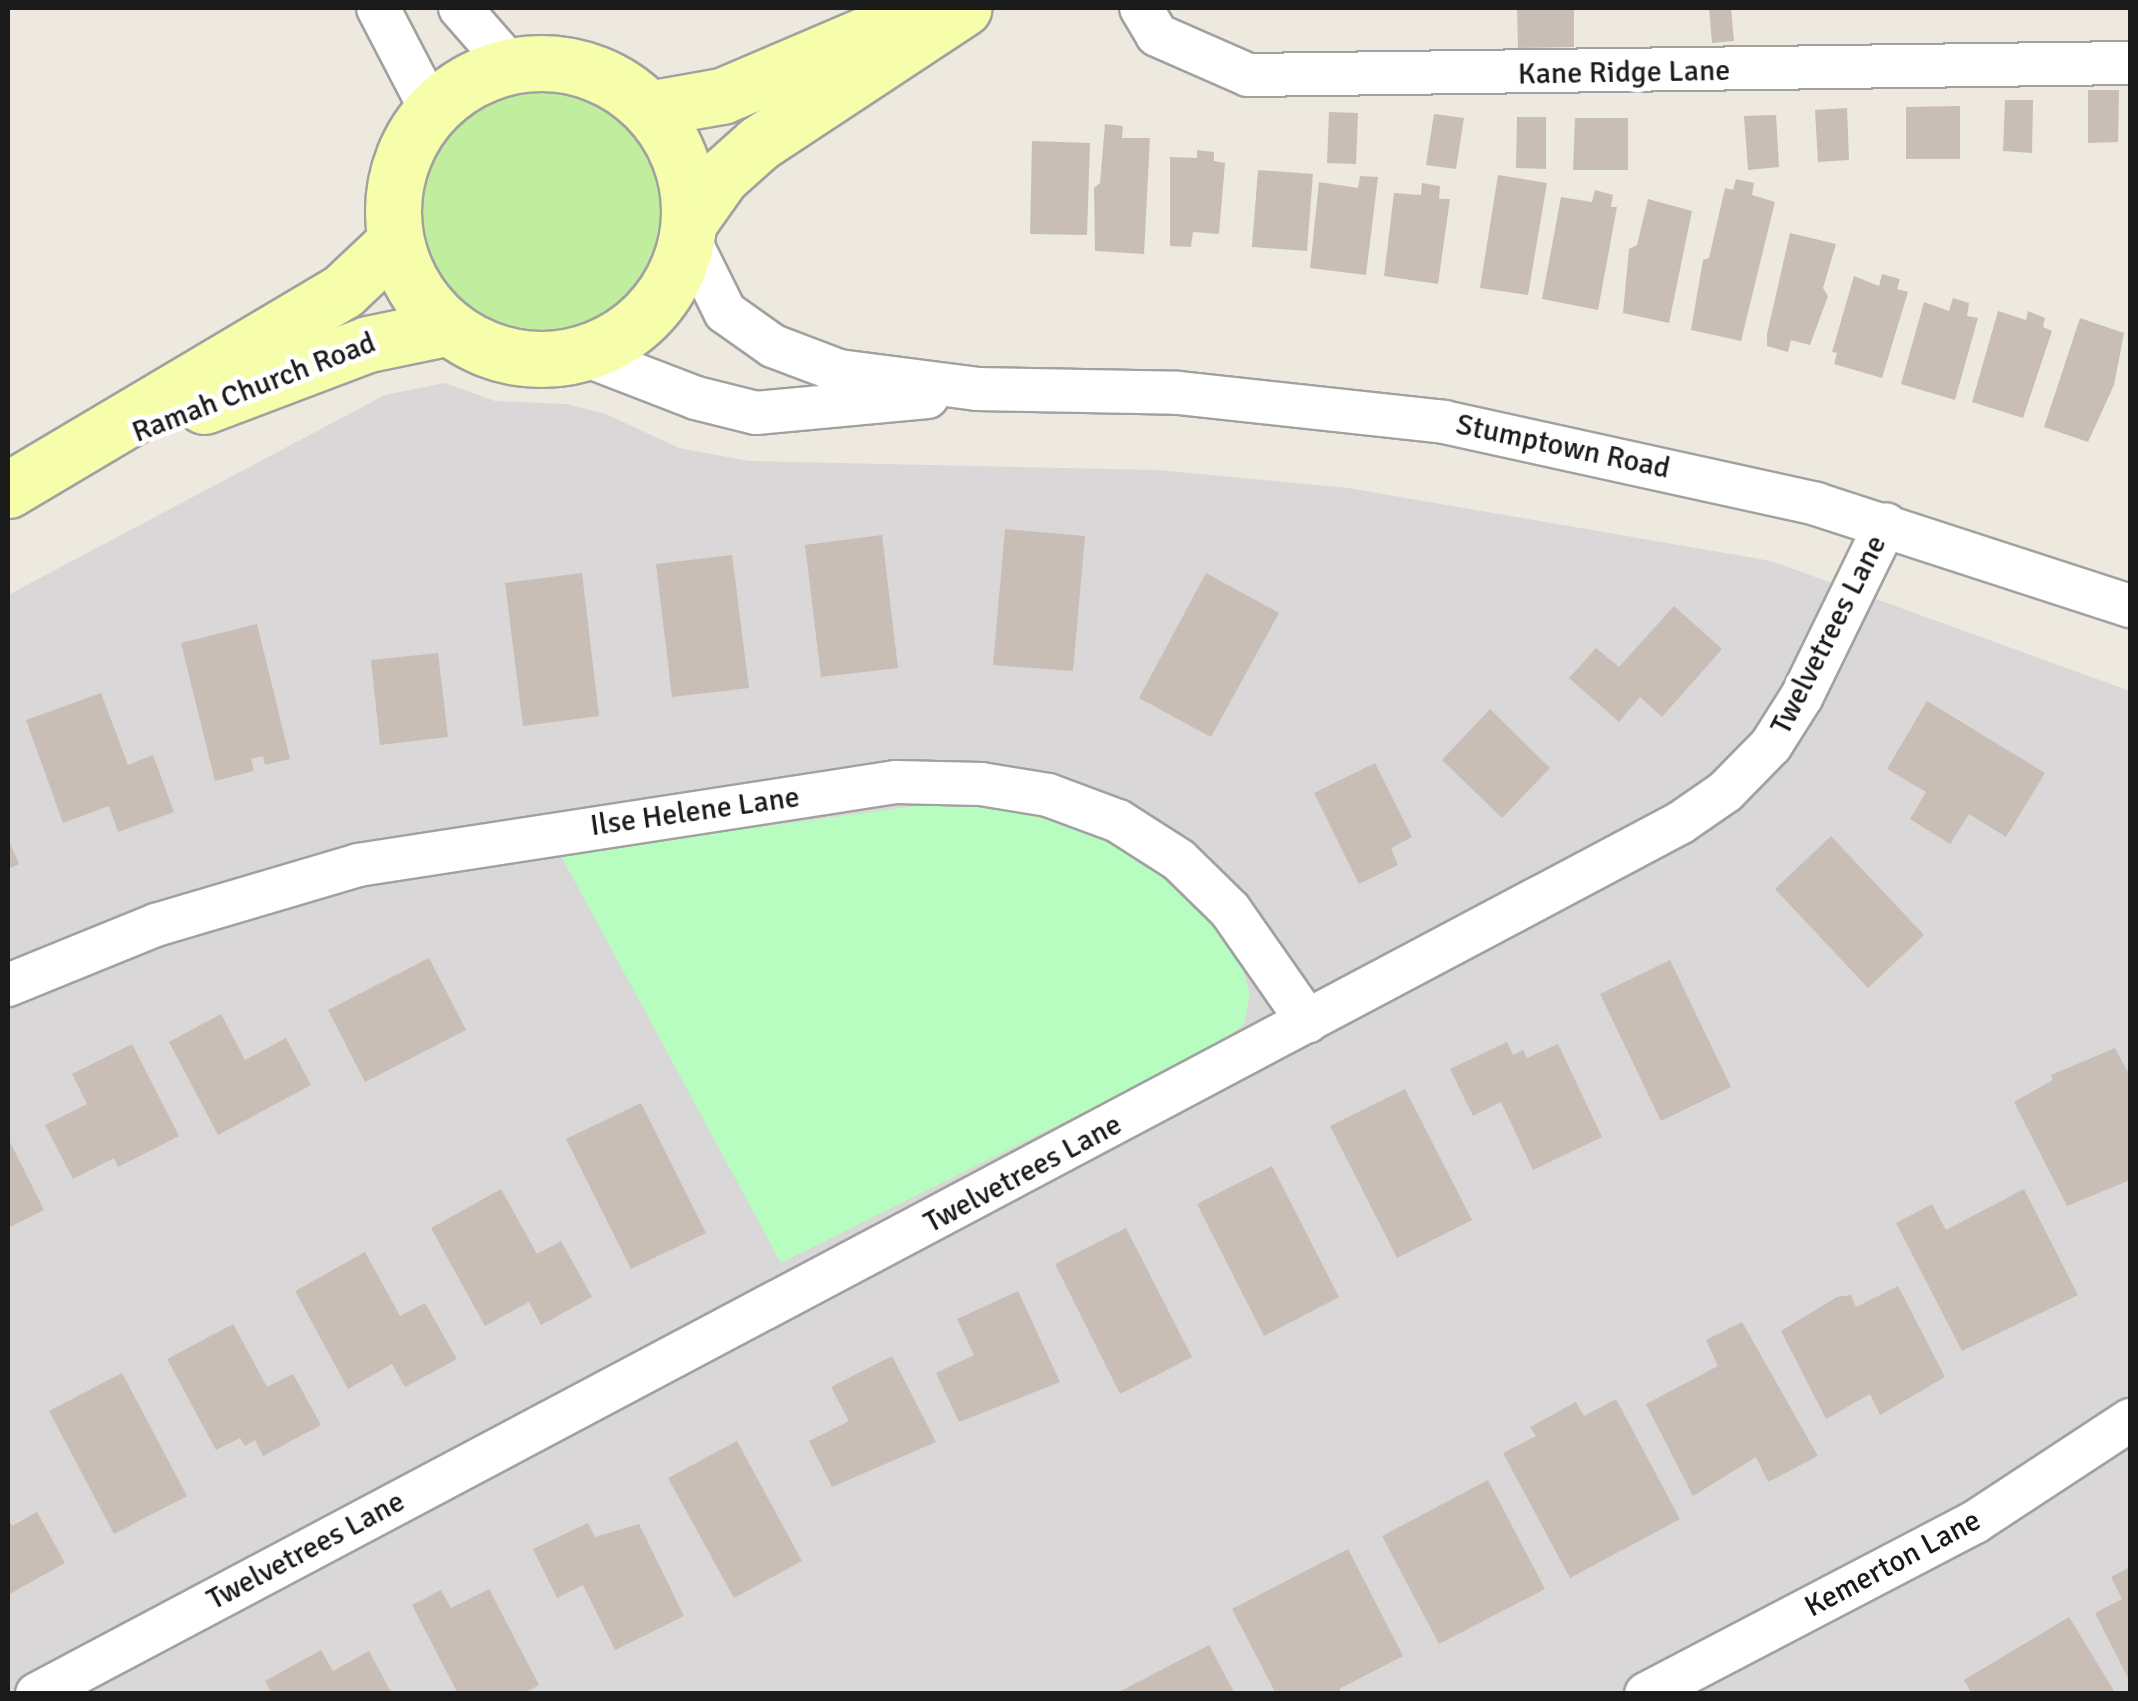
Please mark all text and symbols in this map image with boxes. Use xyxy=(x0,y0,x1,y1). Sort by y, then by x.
street label: Kane Ridge Lane xyxy=(1517,53,1731,93)
street label: Ramah Church Road xyxy=(127,325,381,451)
street label: Stumptown Road xyxy=(1453,407,1673,487)
street label: Twelvetrees Lane xyxy=(1763,530,1895,740)
street label: Ilse Helene Lane xyxy=(588,779,802,845)
street label: Twelvetrees Lane xyxy=(918,1107,1128,1241)
street label: Twelvetrees Lane xyxy=(201,1484,411,1618)
street label: Kemerton Lane xyxy=(1799,1503,1987,1625)

